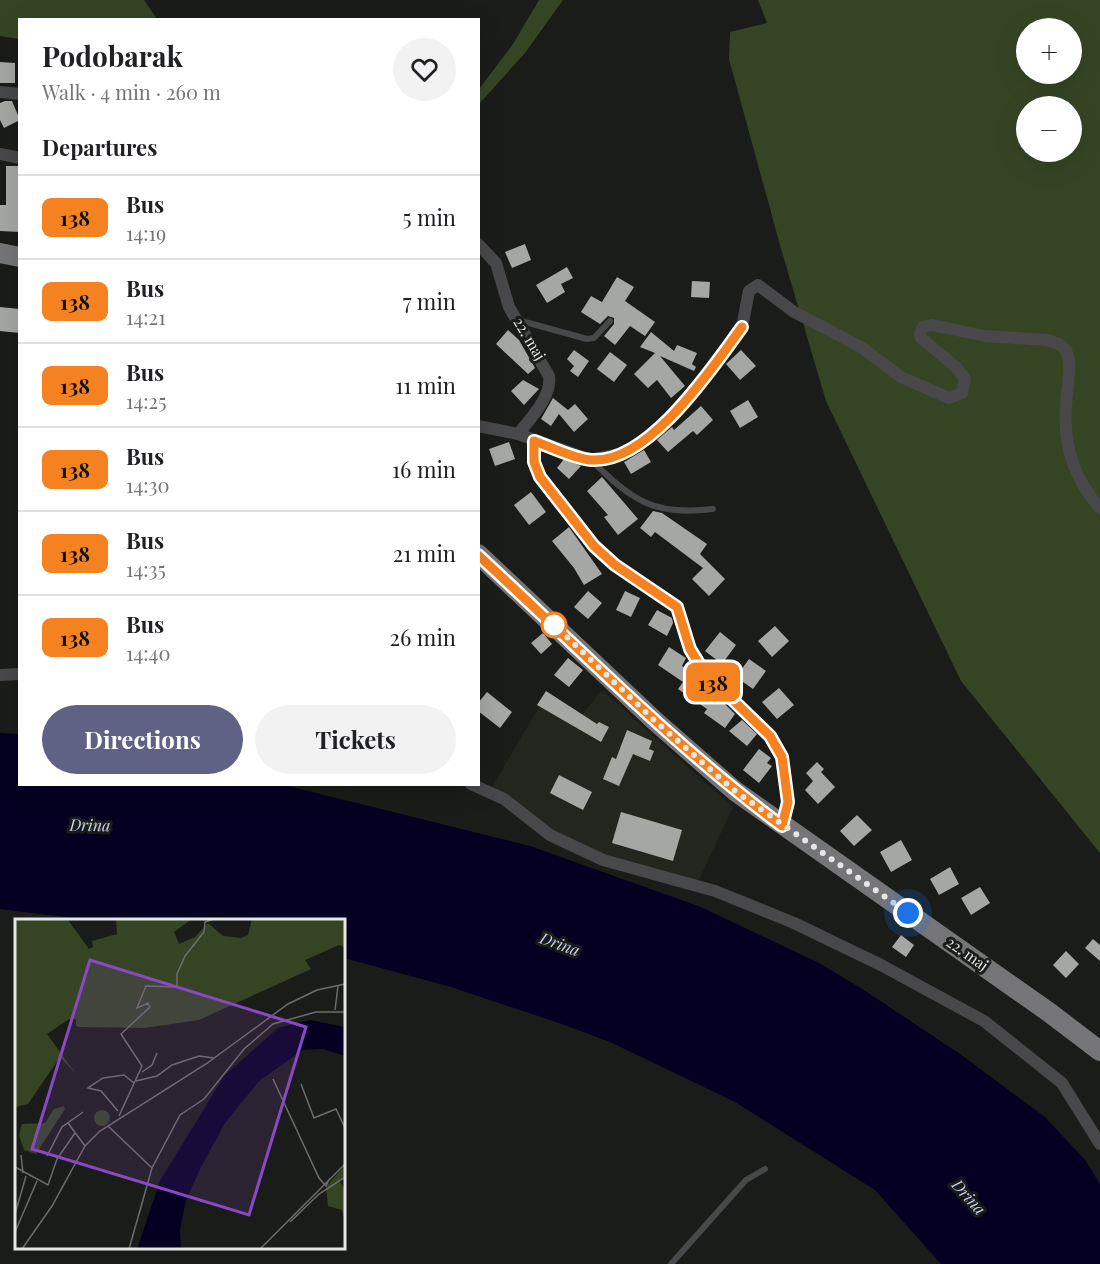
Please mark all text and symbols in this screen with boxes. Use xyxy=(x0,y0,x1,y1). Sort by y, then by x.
map controls xyxy=(1016,18,1082,162)
button: + xyxy=(1016,18,1082,84)
text: Podobarak xyxy=(42,37,183,74)
button: heart xyxy=(393,38,456,101)
text: Walk · 4 min · 260 m xyxy=(42,78,221,105)
button: − xyxy=(1016,96,1082,162)
text: Departures xyxy=(42,132,157,162)
text: Bus xyxy=(126,189,164,219)
text: 5 min xyxy=(403,202,456,232)
text: 138 xyxy=(60,203,90,231)
text: 14:19 xyxy=(126,219,166,246)
text: Bus xyxy=(126,273,164,303)
text: 7 min xyxy=(403,286,456,316)
text: 138 xyxy=(60,287,90,315)
text: 14:21 xyxy=(126,303,166,330)
street label: 22. maj xyxy=(509,313,550,364)
text: Bus xyxy=(126,357,164,387)
text: 11 min xyxy=(395,370,456,400)
text: 138 xyxy=(60,371,90,399)
text: 14:25 xyxy=(126,387,166,414)
text: Bus xyxy=(126,441,164,471)
text: 16 min xyxy=(392,454,456,484)
text: 138 xyxy=(60,455,90,483)
text: 14:30 xyxy=(126,471,170,498)
text: Bus xyxy=(126,525,164,555)
text: 21 min xyxy=(393,538,456,568)
text: 138 xyxy=(60,539,90,567)
text: 14:35 xyxy=(126,555,166,582)
text: Bus xyxy=(126,609,164,639)
unlabelled marker xyxy=(541,612,567,638)
text: 26 min xyxy=(389,622,456,652)
text: 138 xyxy=(60,623,90,651)
text: 14:40 xyxy=(126,639,170,666)
line badge: 138 xyxy=(678,662,748,702)
text: 138 xyxy=(698,668,728,696)
button: Directions xyxy=(42,705,243,774)
button: Tickets xyxy=(255,705,456,774)
water label: Drina xyxy=(68,814,111,835)
your location xyxy=(893,898,923,928)
inset map xyxy=(15,919,345,1249)
water label: Drina xyxy=(536,926,583,960)
street label: 22. maj xyxy=(943,932,992,975)
water label: Drina xyxy=(947,1174,991,1219)

